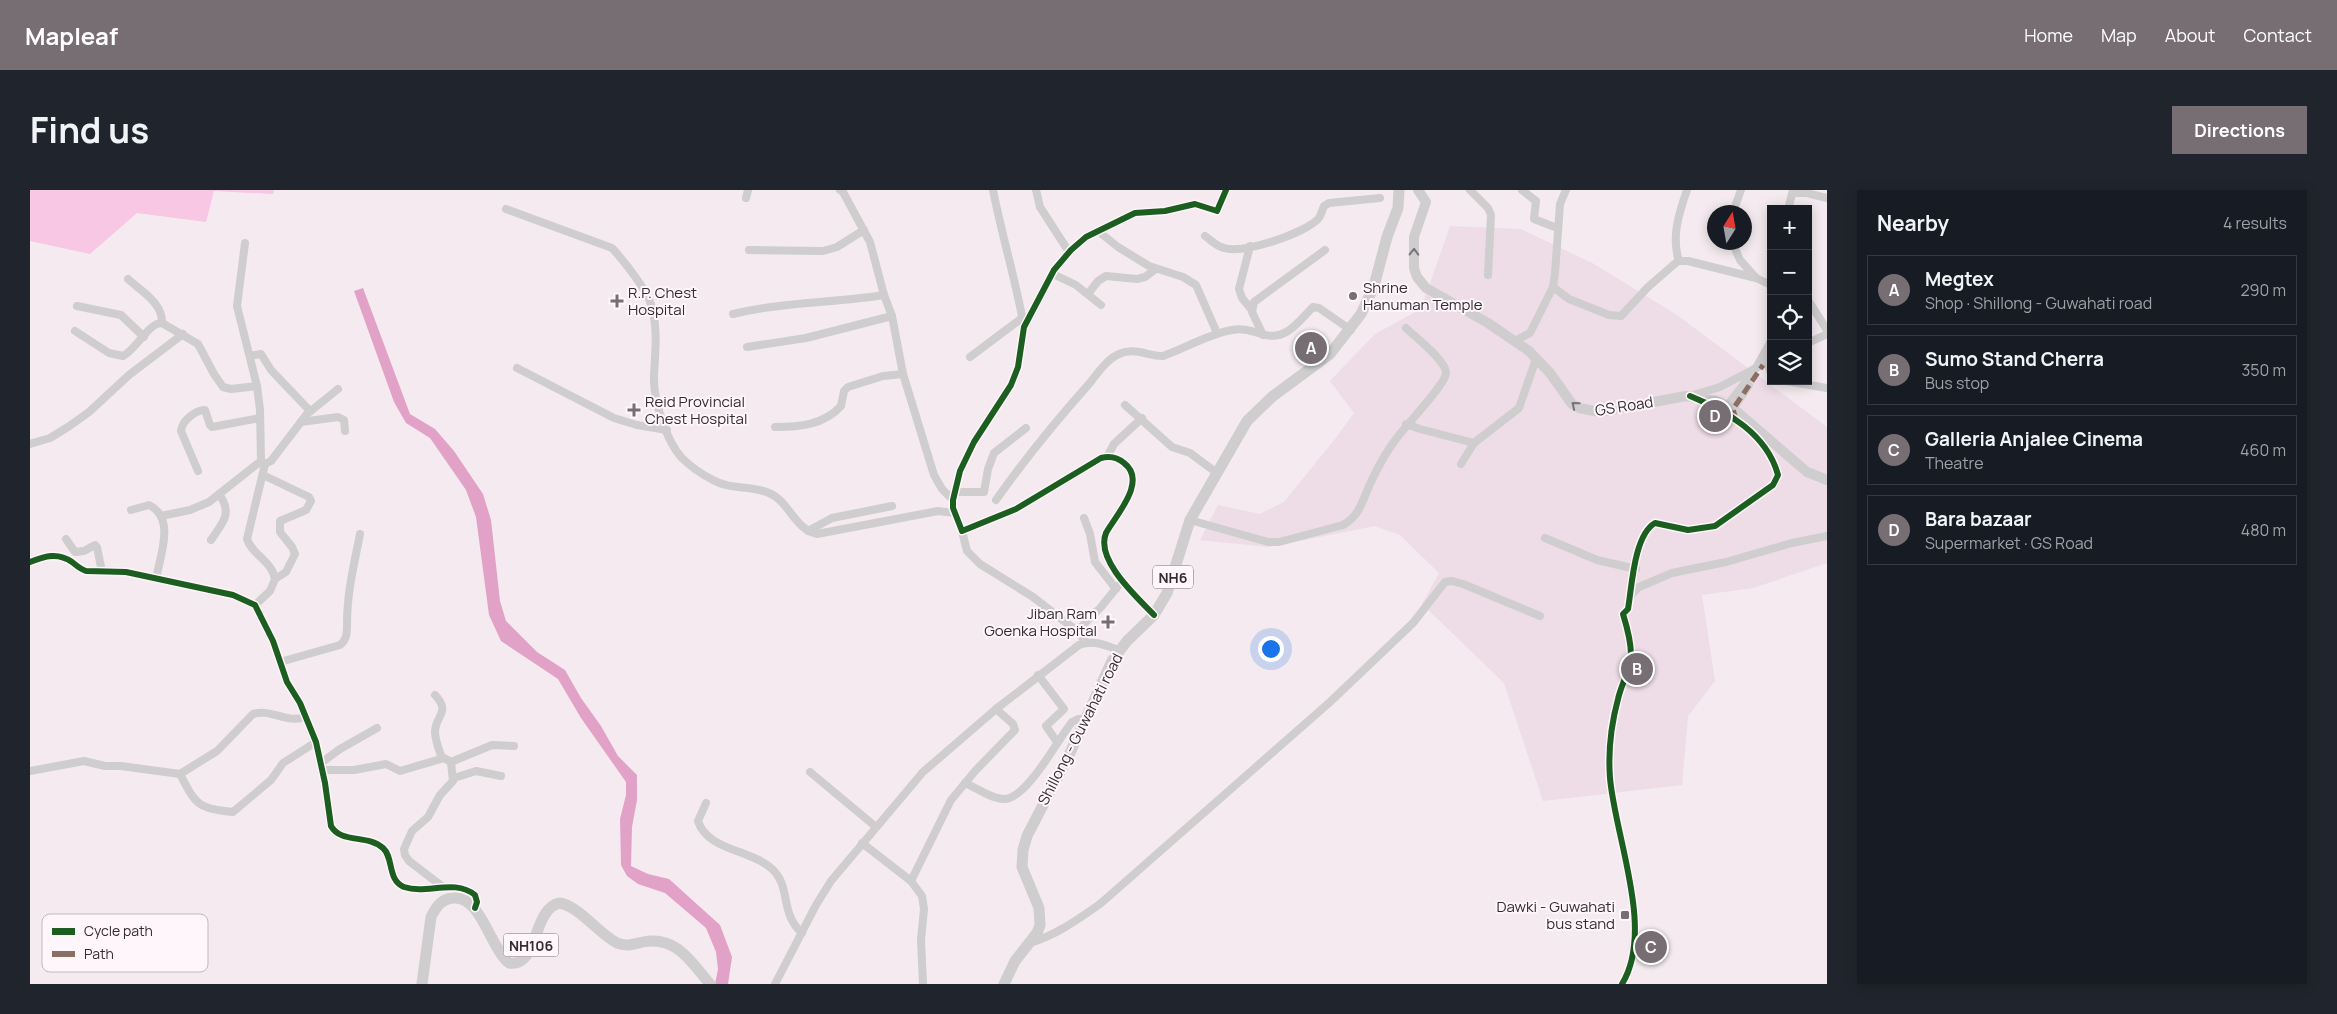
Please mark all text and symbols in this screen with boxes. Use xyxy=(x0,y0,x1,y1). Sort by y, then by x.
text: Mapleaf xyxy=(25,19,118,52)
text: Home xyxy=(2024,23,2073,47)
text: Map xyxy=(2101,23,2137,47)
text: About xyxy=(2165,23,2215,47)
text: Contact xyxy=(2243,23,2312,47)
text: Find us xyxy=(30,106,149,154)
button: Directions xyxy=(2172,106,2307,154)
north arrow xyxy=(1707,205,1752,250)
map controls xyxy=(1767,205,1812,385)
button: + xyxy=(1767,205,1812,250)
text: Nearby xyxy=(1877,209,1949,237)
text: 4 results xyxy=(2223,212,2287,234)
one-way arrow xyxy=(1408,248,1419,256)
button: − xyxy=(1767,250,1812,295)
text: Megtex xyxy=(1925,266,1994,292)
place label: Shrine Hanuman Temple xyxy=(1363,277,1483,315)
text: A xyxy=(1889,279,1899,301)
text: 290 m xyxy=(2240,279,2286,301)
place label: R.P. Chest Hospital xyxy=(628,282,697,320)
marker: Shrine Hanuman Temple xyxy=(1347,290,1359,302)
text: Shop · Shillong - Guwahati road xyxy=(1925,292,2152,314)
marker: R.P. Chest Hospital xyxy=(610,294,624,308)
button: locate xyxy=(1767,295,1812,340)
pin: A xyxy=(1295,329,1327,367)
button: layers xyxy=(1767,340,1812,385)
text: Sumo Stand Cherra xyxy=(1925,346,2104,372)
text: B xyxy=(1889,359,1899,381)
text: 350 m xyxy=(2241,359,2286,381)
text: Bus stop xyxy=(1925,372,1989,394)
place label: Reid Provincial Chest Hospital xyxy=(645,391,747,429)
street label: GS Road xyxy=(1594,391,1654,421)
pin: D xyxy=(1699,397,1731,435)
one-way arrow xyxy=(1572,401,1581,410)
marker: Reid Provincial Chest Hospital xyxy=(627,403,641,417)
text: Galleria Anjalee Cinema xyxy=(1925,426,2143,452)
text: C xyxy=(1888,439,1900,461)
text: 460 m xyxy=(2240,439,2286,461)
text: Theatre xyxy=(1925,452,1984,474)
text: Bara bazaar xyxy=(1925,506,2032,532)
text: D xyxy=(1888,519,1900,541)
text: 480 m xyxy=(2241,519,2286,541)
text: Supermarket · GS Road xyxy=(1925,532,2093,554)
road number: NH6 xyxy=(1153,566,1193,588)
place label: Jiban Ram Goenka Hospital xyxy=(984,603,1097,641)
marker: Jiban Ram Goenka Hospital xyxy=(1101,615,1115,629)
your location xyxy=(1258,636,1284,662)
street label: Shillong - Guwahati road xyxy=(1033,650,1127,808)
pin: B xyxy=(1621,650,1653,688)
place label: Dawki - Guwahati bus stand xyxy=(1497,896,1615,934)
marker: Dawki - Guwahati bus stand xyxy=(1619,909,1631,921)
legend xyxy=(42,914,208,972)
text: Cycle path xyxy=(84,921,153,940)
pin: C xyxy=(1635,928,1667,966)
road number: NH106 xyxy=(504,934,558,956)
text: Path xyxy=(84,944,114,963)

